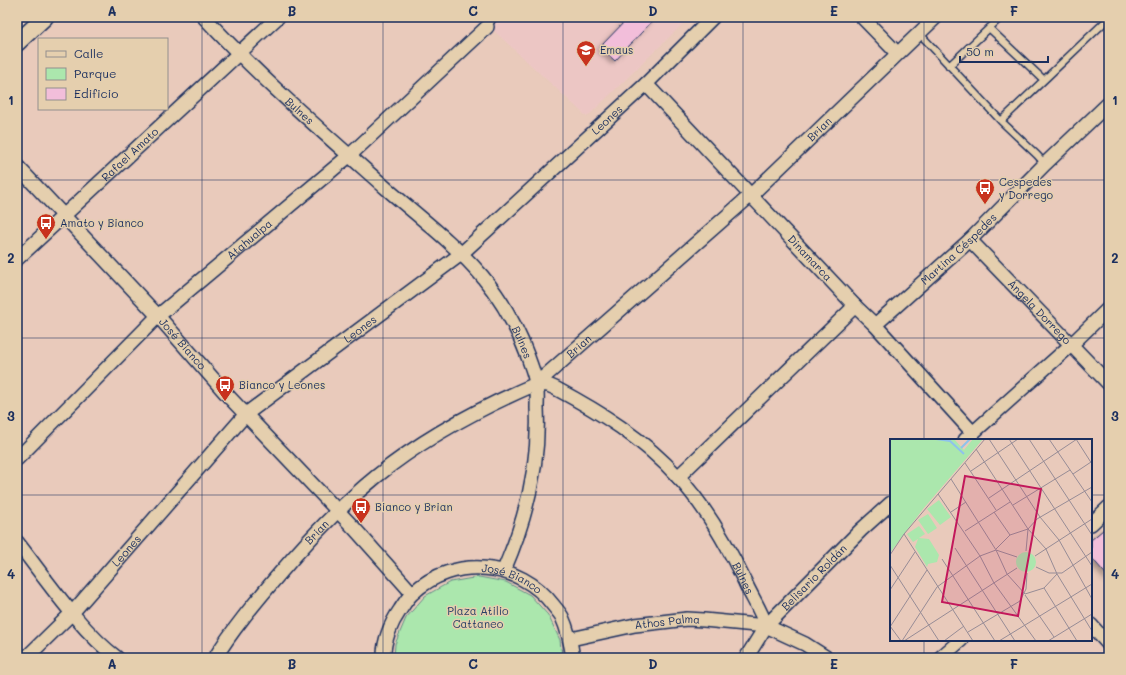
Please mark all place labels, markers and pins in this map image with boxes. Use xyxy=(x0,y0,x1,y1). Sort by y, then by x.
school or university icon: Emaus xyxy=(575,39,597,67)
place label: Emaus xyxy=(600,42,633,57)
place label: Cespedes y Dorrego xyxy=(999,174,1054,202)
bus stop icon: Cespedes y Dorrego xyxy=(974,177,996,205)
bus stop icon: Amato y Bianco xyxy=(35,212,57,240)
place label: Amato y Bianco xyxy=(60,215,144,230)
bus stop icon: Bianco y Leones xyxy=(214,374,236,402)
place label: Bianco y Leones xyxy=(239,377,325,392)
bus stop icon: Bianco y Brian xyxy=(350,496,372,524)
place label: Bianco y Brian xyxy=(375,499,453,514)

